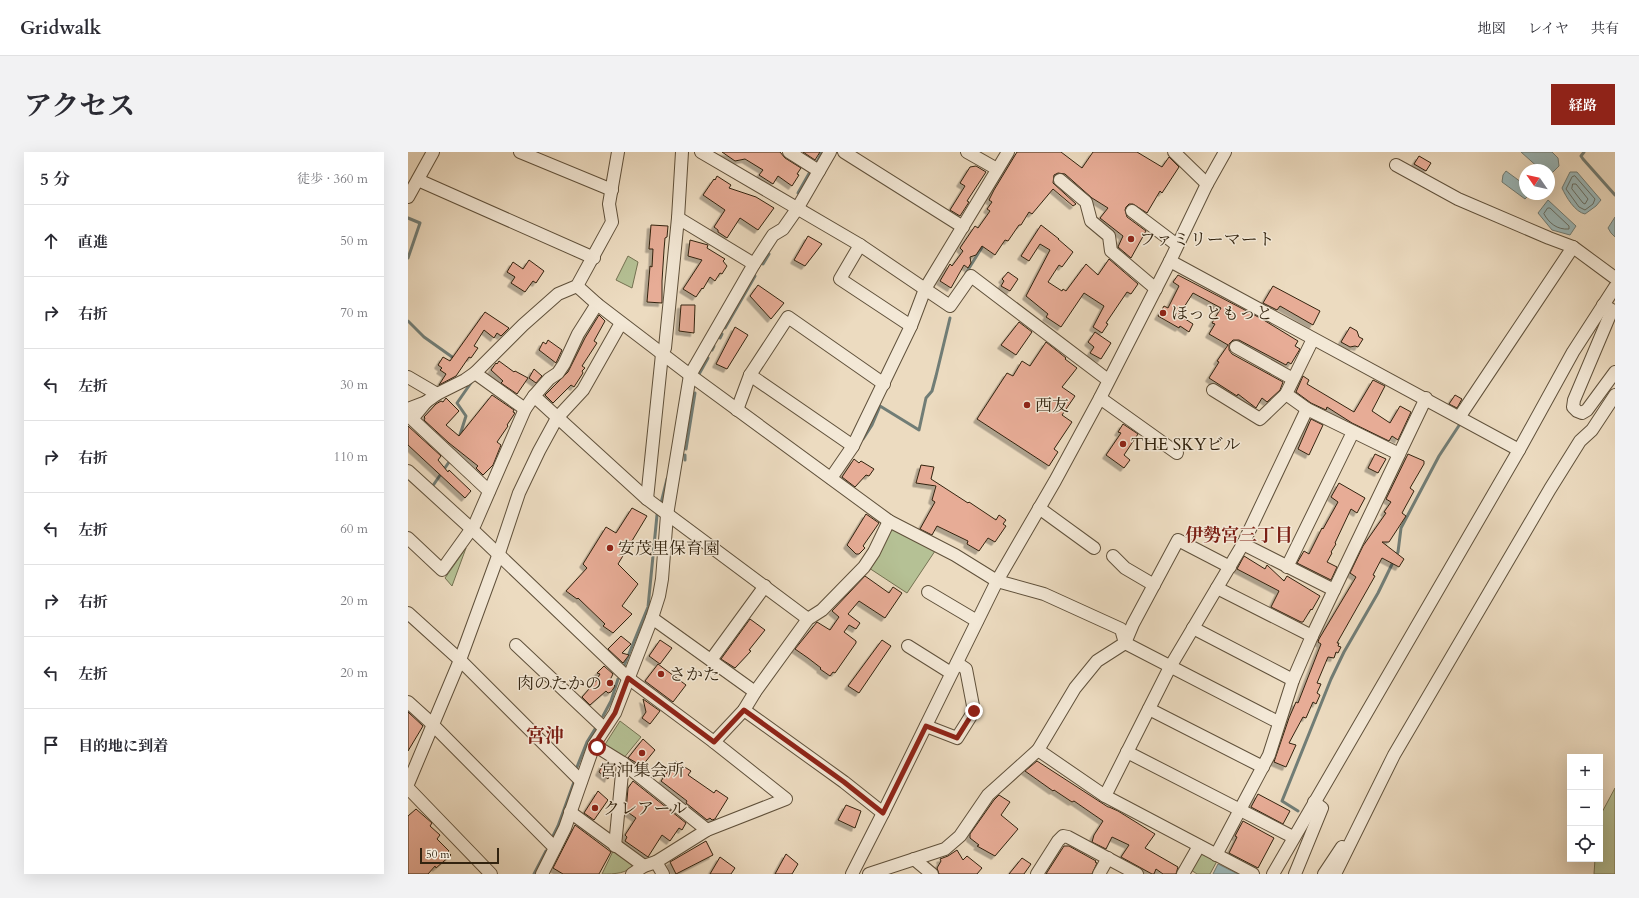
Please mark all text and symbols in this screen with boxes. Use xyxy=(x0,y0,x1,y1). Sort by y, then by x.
text: Gridwalk xyxy=(20,15,101,41)
text: 地図 xyxy=(1478,19,1506,38)
text: レイヤ xyxy=(1528,19,1569,38)
text: 共有 xyxy=(1591,19,1619,38)
button: 経路 xyxy=(1551,84,1615,125)
text: アクセス xyxy=(24,87,135,125)
north arrow xyxy=(1519,164,1555,200)
text: 5 分 xyxy=(40,168,70,191)
text: 徒歩 · 360 m xyxy=(297,170,368,188)
place label: ファミリーマート xyxy=(1139,228,1275,251)
icon: ahead xyxy=(40,230,62,252)
text: 直進 xyxy=(78,232,108,252)
text: 50 m xyxy=(340,232,368,250)
marker: ファミリーマート xyxy=(1126,234,1136,244)
icon: right xyxy=(40,302,62,324)
place label: ほっともっと xyxy=(1171,302,1273,325)
text: 右折 xyxy=(78,304,108,324)
text: 70 m xyxy=(340,304,368,322)
marker: ほっともっと xyxy=(1158,308,1168,318)
icon: left xyxy=(40,374,62,396)
text: 左折 xyxy=(78,376,108,396)
text: 30 m xyxy=(340,376,368,394)
place label: 西友 xyxy=(1035,394,1069,417)
marker: 西友 xyxy=(1022,400,1032,410)
place label: THE SKYビル xyxy=(1131,433,1241,456)
marker: THE SKYビル xyxy=(1118,439,1128,449)
icon: right xyxy=(40,446,62,468)
text: 右折 xyxy=(78,448,108,468)
text: 110 m xyxy=(334,448,368,466)
icon: left xyxy=(40,518,62,540)
text: 左折 xyxy=(78,520,108,540)
text: 60 m xyxy=(340,520,368,538)
district label: 伊勢宮三丁目 xyxy=(1185,523,1293,548)
place label: 安茂里保育園 xyxy=(618,537,720,560)
marker: 安茂里保育園 xyxy=(605,543,615,553)
icon: right xyxy=(40,590,62,612)
text: 右折 xyxy=(78,592,108,612)
text: 20 m xyxy=(340,592,368,610)
icon: left xyxy=(40,662,62,684)
place label: さかた xyxy=(669,663,720,686)
text: 左折 xyxy=(78,664,108,684)
text: 20 m xyxy=(340,664,368,682)
marker: さかた xyxy=(656,669,666,679)
place label: 肉のたかの xyxy=(517,672,602,695)
marker: 肉のたかの xyxy=(605,678,615,688)
route end xyxy=(965,702,983,720)
district label: 宮沖 xyxy=(526,723,564,749)
icon: arrive xyxy=(40,734,62,756)
text: 目的地に到着 xyxy=(78,736,168,756)
route start xyxy=(588,738,606,756)
marker: 宮沖集会所 xyxy=(637,748,647,758)
map controls xyxy=(1567,754,1603,862)
button: + xyxy=(1567,754,1603,790)
place label: 宮沖集会所 xyxy=(600,759,685,782)
button: − xyxy=(1567,790,1603,826)
place label: クレアール xyxy=(603,797,687,820)
marker: クレアール xyxy=(590,803,600,813)
button: locate xyxy=(1567,826,1603,862)
scale bar xyxy=(420,846,499,865)
text: 50 m xyxy=(426,847,450,862)

